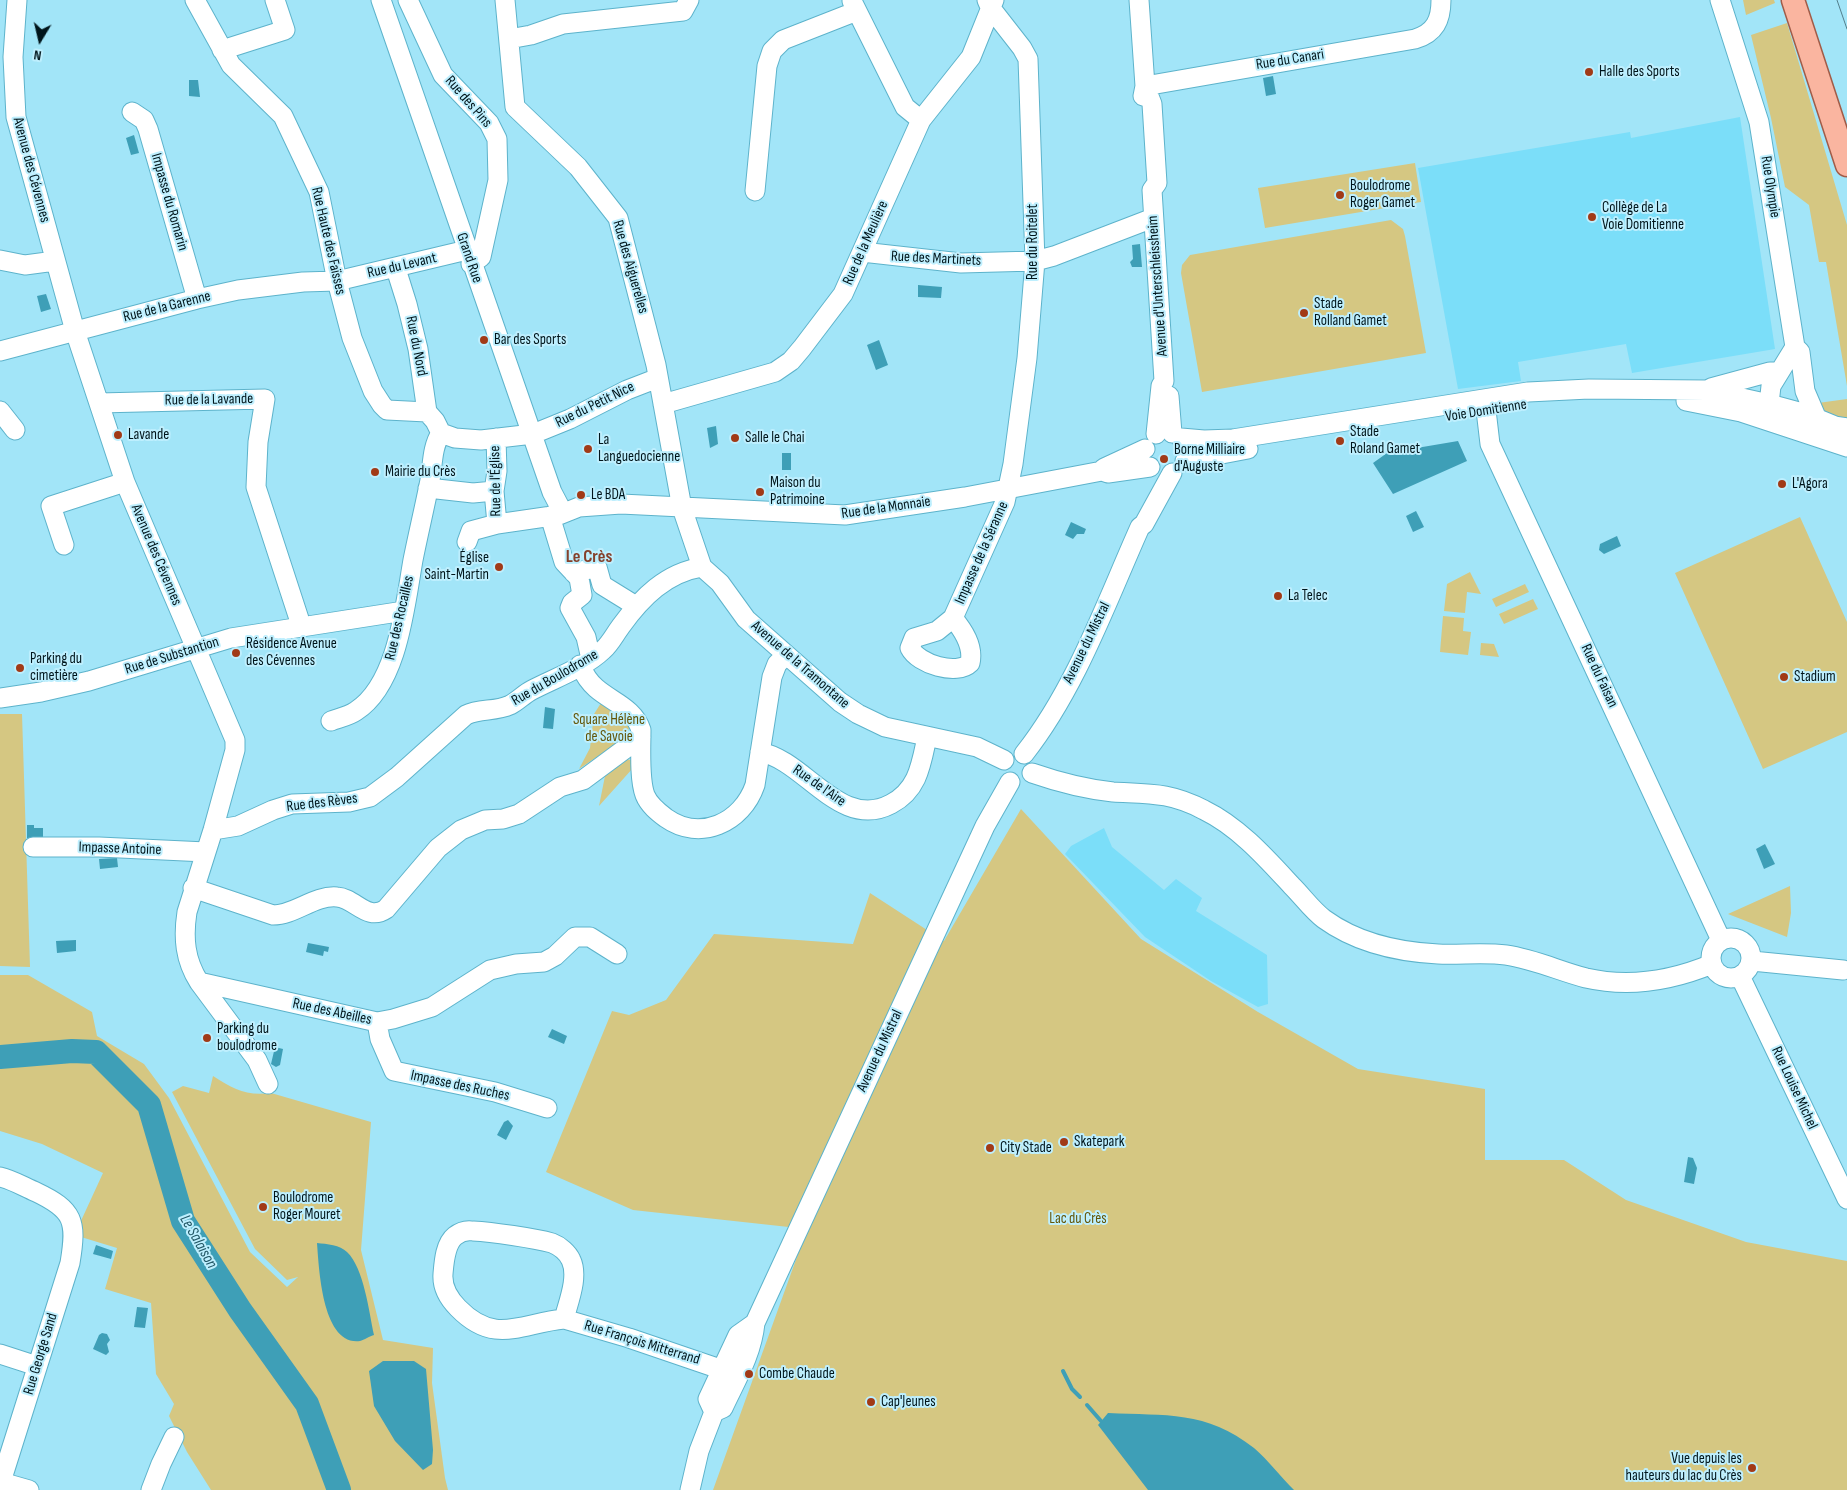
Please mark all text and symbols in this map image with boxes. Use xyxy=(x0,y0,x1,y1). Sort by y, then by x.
north arrow xyxy=(15,15,65,65)
text: N xyxy=(33,46,43,64)
street label: Rue du Canari xyxy=(1255,46,1325,74)
place label: Halle des Sports xyxy=(1599,63,1680,81)
marker: Halle des Sports xyxy=(1583,66,1595,78)
street label: Rue des Pins xyxy=(441,72,495,132)
street label: Avenue des Cévennes xyxy=(8,115,54,225)
street label: Impasse du Romarin xyxy=(147,151,191,253)
street label: Rue Olympie xyxy=(1756,155,1784,219)
place label: Boulodrome Roger Gamet xyxy=(1350,177,1415,212)
street label: Rue Haute des Faïsses xyxy=(307,185,349,297)
marker: Boulodrome Roger Gamet xyxy=(1334,189,1346,201)
street label: Rue de la Meulière xyxy=(839,198,893,288)
place label: Collège de La Voie Domitienne xyxy=(1602,199,1684,234)
street label: Rue du Roitelet xyxy=(1024,204,1042,280)
marker: Collège de La Voie Domitienne xyxy=(1586,211,1598,223)
street label: Avenue d'Unterschleissheim xyxy=(1144,215,1172,357)
street label: Rue des Aiguerelles xyxy=(608,218,652,316)
street label: Grand Rue xyxy=(452,231,486,285)
street label: Rue des Martinets xyxy=(890,248,982,270)
street label: Rue du Levant xyxy=(366,249,438,283)
street label: Rue de la Garenne xyxy=(121,287,213,327)
place label: Stade Rolland Gamet xyxy=(1314,295,1387,330)
marker: Stade Rolland Gamet xyxy=(1298,307,1310,319)
street label: Rue du Nord xyxy=(401,314,431,378)
place label: Bar des Sports xyxy=(494,331,566,349)
marker: Bar des Sports xyxy=(478,334,490,346)
street label: Rue du Petit Nice xyxy=(553,378,637,432)
street label: Rue de la Lavande xyxy=(165,390,253,410)
street label: Voie Domitienne xyxy=(1444,396,1528,426)
place label: Stade Roland Gamet xyxy=(1350,423,1420,458)
place label: Lavande xyxy=(128,426,169,444)
marker: Lavande xyxy=(112,429,124,441)
place label: Salle le Chai xyxy=(745,429,805,447)
place label: La Languedocienne xyxy=(598,431,680,466)
marker: Salle le Chai xyxy=(729,432,741,444)
marker: Stade Roland Gamet xyxy=(1334,435,1346,447)
place label: Borne Milliaire d'Auguste xyxy=(1174,441,1245,476)
marker: La Languedocienne xyxy=(582,443,594,455)
street label: Rue de l'Église xyxy=(486,445,506,517)
marker: Borne Milliaire d'Auguste xyxy=(1158,453,1170,465)
place label: Mairie du Crès xyxy=(385,463,456,481)
marker: Mairie du Crès xyxy=(369,466,381,478)
place label: Maison du Patrimoine xyxy=(770,474,825,509)
place label: L'Agora xyxy=(1792,475,1828,493)
marker: L'Agora xyxy=(1776,478,1788,490)
place label: Le BDA xyxy=(591,486,625,504)
marker: Maison du Patrimoine xyxy=(754,486,766,498)
marker: Le BDA xyxy=(575,489,587,501)
street label: Rue de la Monnaie xyxy=(840,493,932,523)
street label: Impasse de la Séranne xyxy=(951,499,1013,607)
street label: Avenue des Cévennes xyxy=(127,502,185,608)
district label: Le Crès xyxy=(566,546,612,568)
place label: Église Saint-Martin xyxy=(424,549,489,584)
marker: Église Saint-Martin xyxy=(493,561,505,573)
street label: Rue des Rocailles xyxy=(382,574,418,662)
place label: La Telec xyxy=(1288,587,1328,605)
marker: La Telec xyxy=(1272,590,1284,602)
street label: Avenue du Mistral xyxy=(1060,599,1114,687)
street label: Avenue de la Tramontane xyxy=(747,617,853,713)
street label: Rue de Substantion xyxy=(123,633,221,679)
place label: Résidence Avenue des Cévennes xyxy=(246,635,337,670)
street label: Rue du Faisan xyxy=(1576,641,1622,711)
street label: Rue du Boulodrome xyxy=(509,646,601,710)
marker: Résidence Avenue des Cévennes xyxy=(230,647,242,659)
place label: Parking du cimetière xyxy=(30,650,82,685)
marker: Parking du cimetière xyxy=(14,662,26,674)
place label: Stadium xyxy=(1794,668,1836,686)
marker: Stadium xyxy=(1778,671,1790,683)
park label: Square Hélène de Savoie xyxy=(573,711,645,746)
street label: Rue de l'Aire xyxy=(789,761,849,811)
street label: Rue des Rèves xyxy=(285,790,359,816)
street label: Impasse Antoine xyxy=(78,839,162,859)
street label: Rue des Abeilles xyxy=(291,995,373,1029)
street label: Avenue du Mistral xyxy=(853,1007,907,1095)
place label: Parking du boulodrome xyxy=(217,1020,277,1055)
marker: Parking du boulodrome xyxy=(201,1032,213,1044)
street label: Rue Louise Michel xyxy=(1767,1044,1821,1132)
street label: Impasse des Ruches xyxy=(409,1067,511,1105)
place label: Skatepark xyxy=(1074,1133,1124,1151)
marker: Skatepark xyxy=(1058,1136,1070,1148)
place label: City Stade xyxy=(1000,1139,1052,1157)
marker: City Stade xyxy=(984,1142,996,1154)
place label: Boulodrome Roger Mouret xyxy=(273,1189,341,1224)
marker: Boulodrome Roger Mouret xyxy=(257,1201,269,1213)
park label: Lac du Crès xyxy=(1049,1210,1107,1228)
water label: Le Salaison xyxy=(175,1212,221,1272)
street label: Rue George Sand xyxy=(20,1311,62,1397)
street label: Rue François Mitterrand xyxy=(582,1317,702,1369)
place label: Combe Chaude xyxy=(759,1365,835,1383)
marker: Combe Chaude xyxy=(743,1368,755,1380)
place label: Cap'Jeunes xyxy=(881,1393,936,1411)
marker: Cap'Jeunes xyxy=(865,1396,877,1408)
place label: Vue depuis les hauteurs du lac du Crès xyxy=(1625,1450,1742,1485)
marker: Vue depuis les hauteurs du lac du Crès xyxy=(1746,1462,1758,1474)

